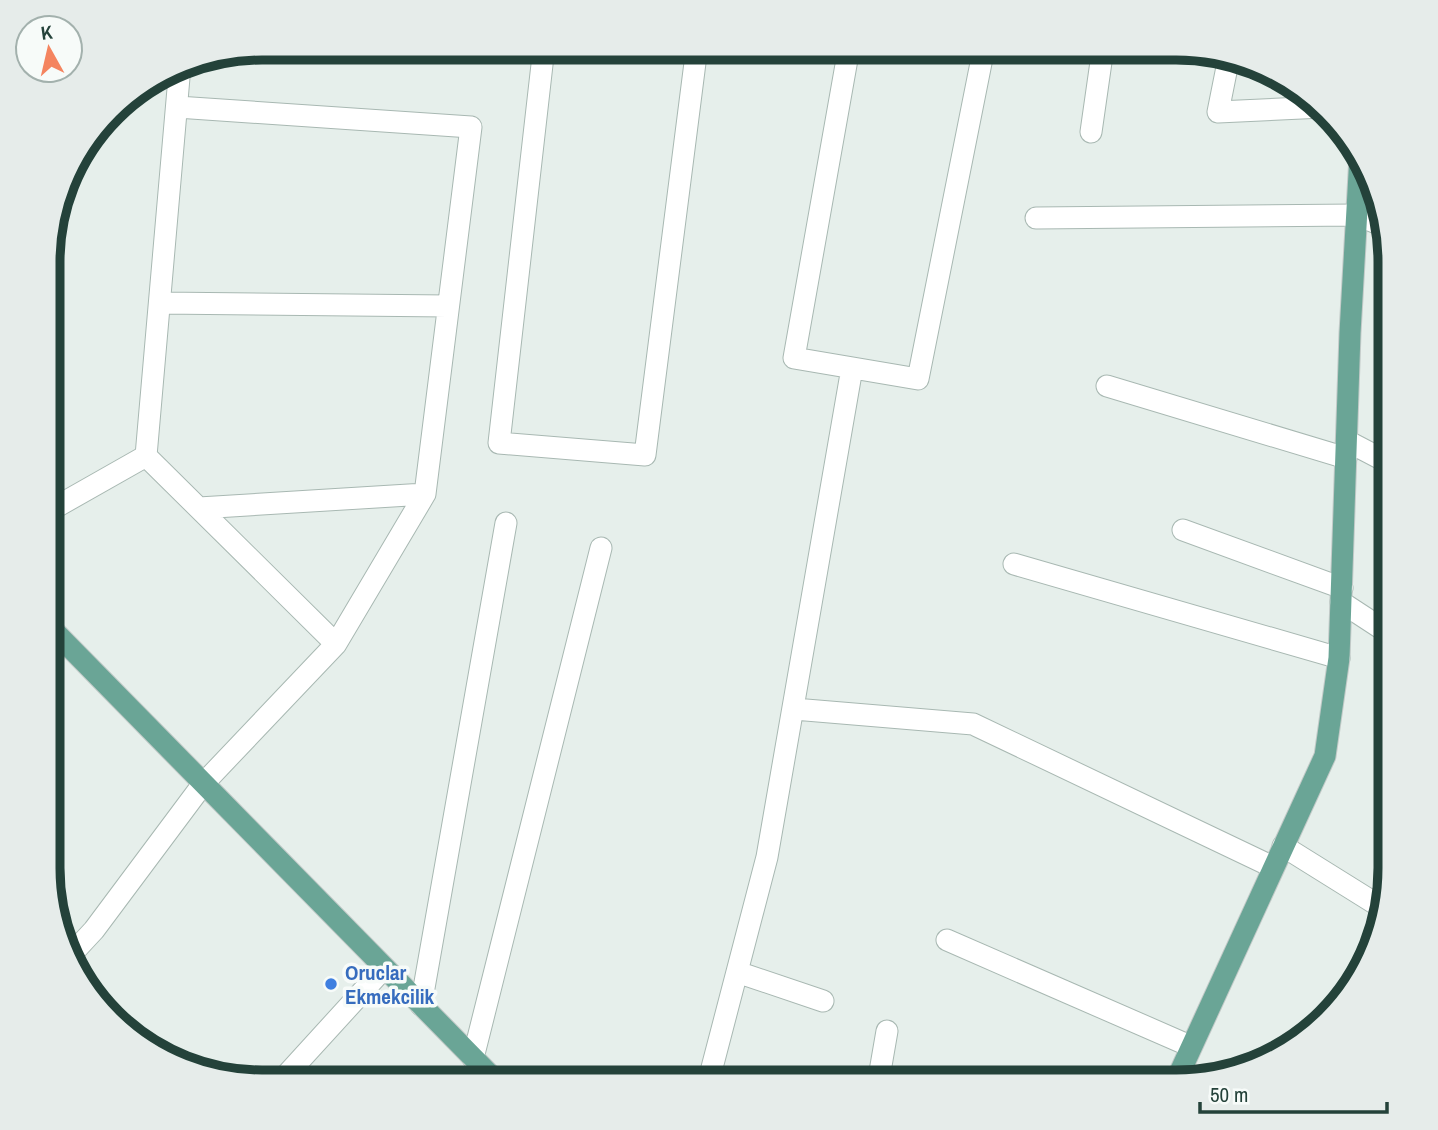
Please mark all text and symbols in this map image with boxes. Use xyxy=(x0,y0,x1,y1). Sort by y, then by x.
north arrow xyxy=(14,14,84,84)
text: K xyxy=(39,18,55,46)
place label: Oruclar Ekmekcilik xyxy=(345,958,434,1011)
marker: Oruclar Ekmekcilik xyxy=(323,976,339,992)
scale bar xyxy=(1200,1070,1387,1114)
text: 50 m xyxy=(1210,1080,1248,1109)

